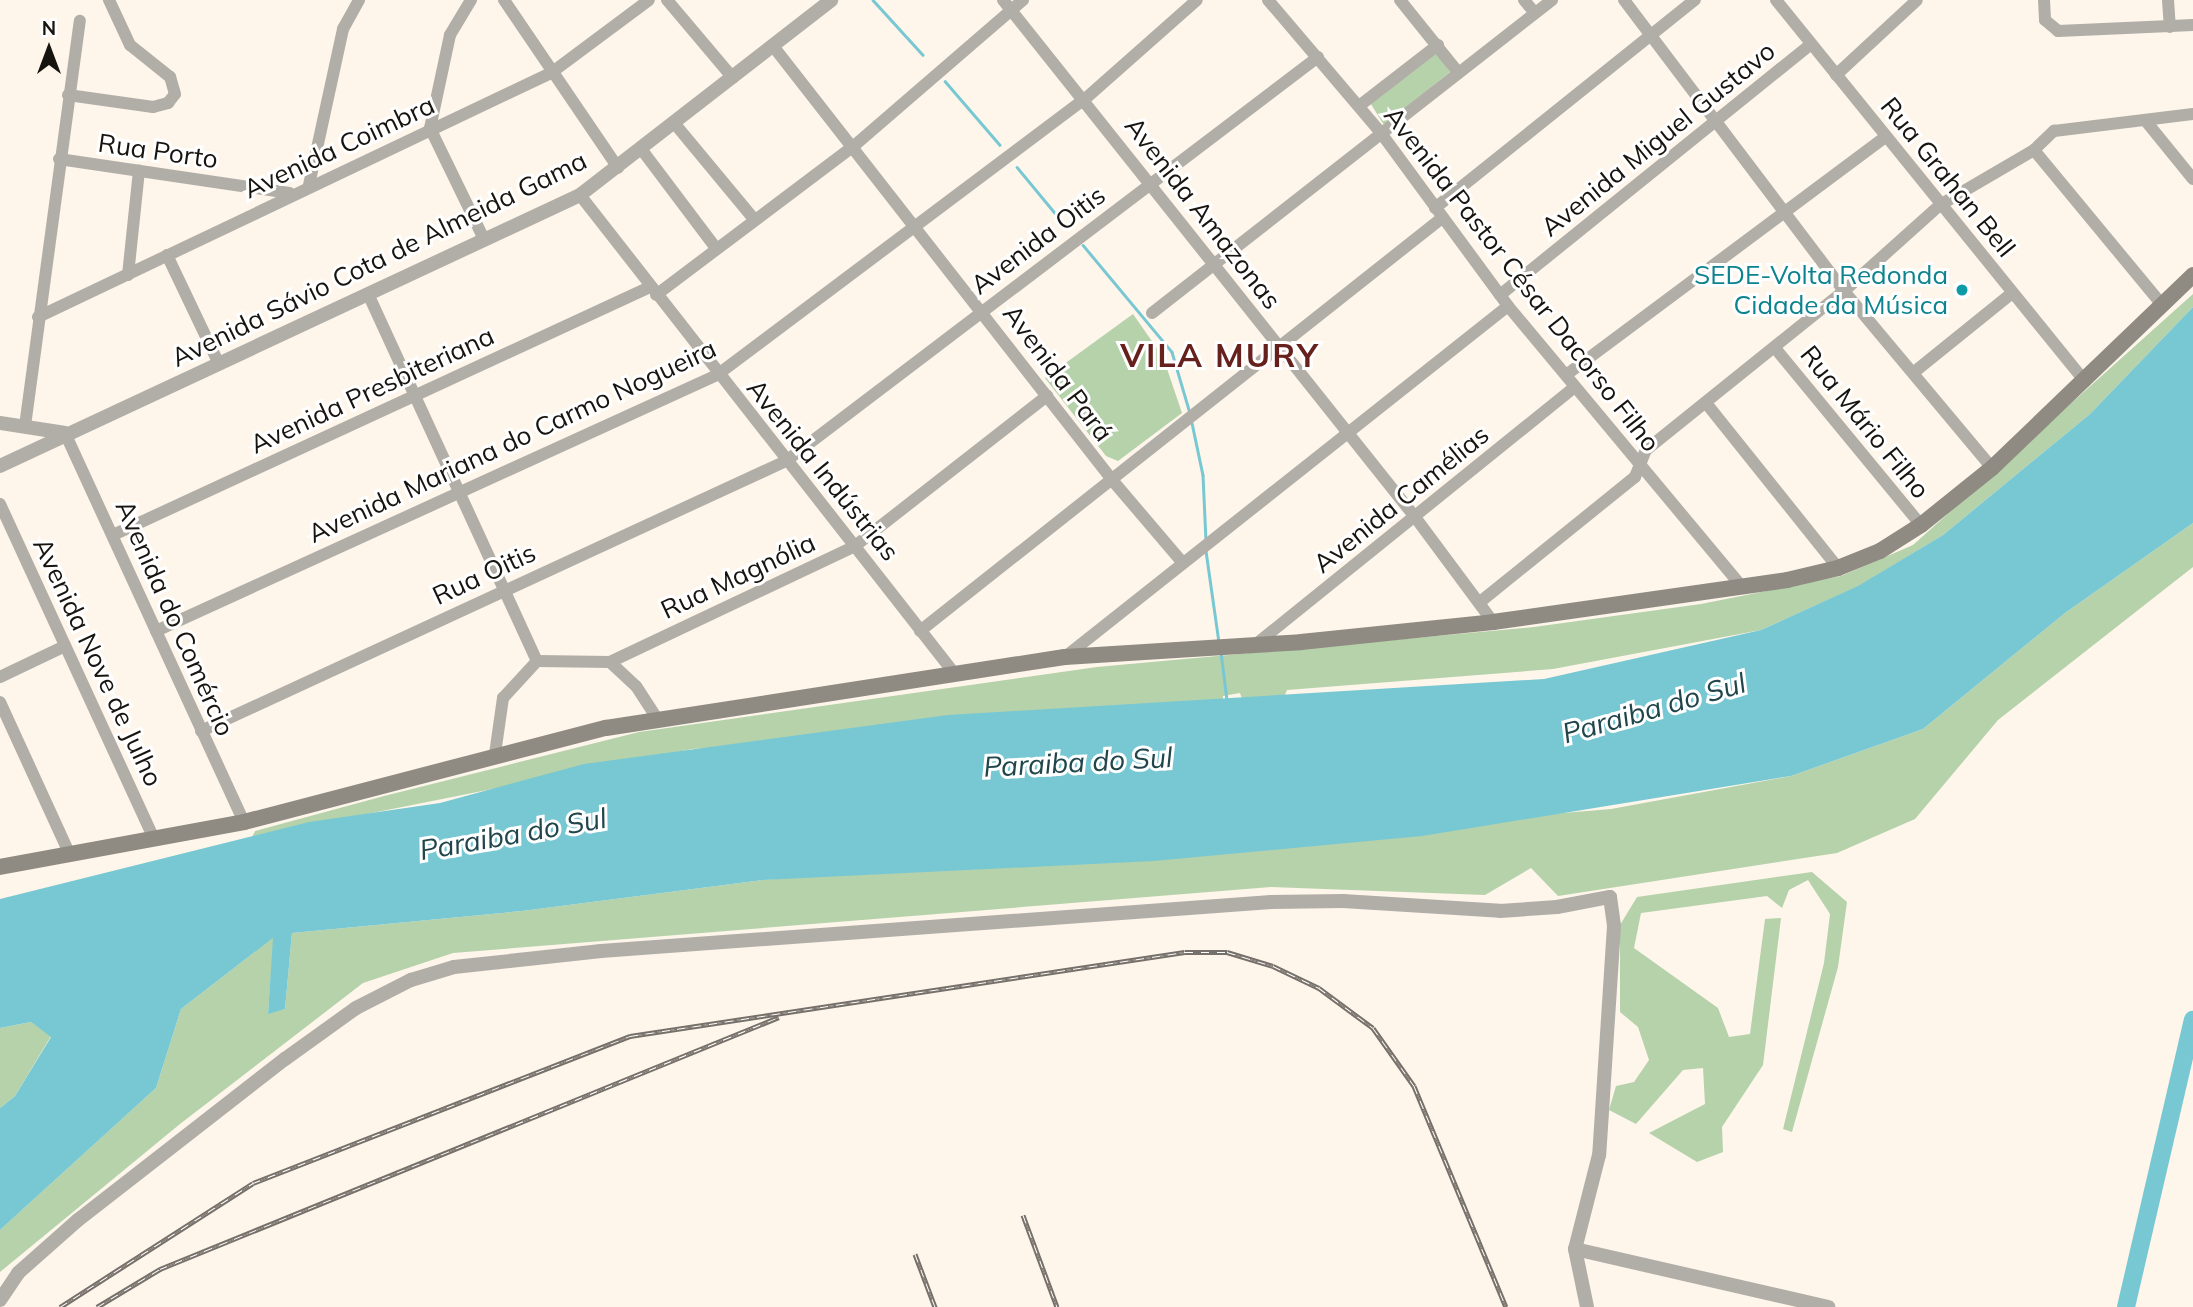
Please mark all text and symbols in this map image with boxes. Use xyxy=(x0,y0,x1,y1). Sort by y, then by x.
north arrow xyxy=(14,14,84,84)
text: N xyxy=(42,16,56,40)
street label: Avenida Miguel Gustavo xyxy=(1535,35,1781,243)
street label: Avenida Coimbra xyxy=(239,89,439,205)
street label: Rua Grahan Bell xyxy=(1874,91,2022,263)
street label: Avenida Pastor César Dacorso Filho xyxy=(1378,100,1666,458)
street label: Avenida Amazonas xyxy=(1118,111,1288,315)
street label: Rua Porto xyxy=(96,127,220,175)
street label: Avenida Sávio Cota de Almeida Gama xyxy=(166,145,592,373)
street label: Avenida Oitis xyxy=(965,179,1111,301)
place label: SEDE-Volta Redonda Cidade da Música xyxy=(1694,259,1948,320)
marker: SEDE-Volta Redonda Cidade da Música xyxy=(1954,282,1970,298)
street label: Avenida Pará xyxy=(997,299,1119,447)
street label: Avenida Presbiteriana xyxy=(245,320,499,460)
street label: Avenida Mariana do Carmo Nogueira xyxy=(303,332,721,550)
district label: VILA MURY xyxy=(1121,335,1319,375)
street label: Rua Mário Filho xyxy=(1794,339,1936,505)
street label: Avenida Indústrias xyxy=(740,373,906,567)
street label: Avenida Camélias xyxy=(1307,419,1495,579)
street label: Avenida do Comércio xyxy=(109,495,241,741)
street label: Rua Magnólia xyxy=(656,527,820,625)
street label: Avenida Nove de Julho xyxy=(27,533,169,791)
street label: Rua Oitis xyxy=(428,537,540,611)
water label: Paraiba do Sul xyxy=(1558,666,1750,750)
water label: Paraiba do Sul xyxy=(983,740,1173,784)
water label: Paraiba do Sul xyxy=(417,801,609,867)

